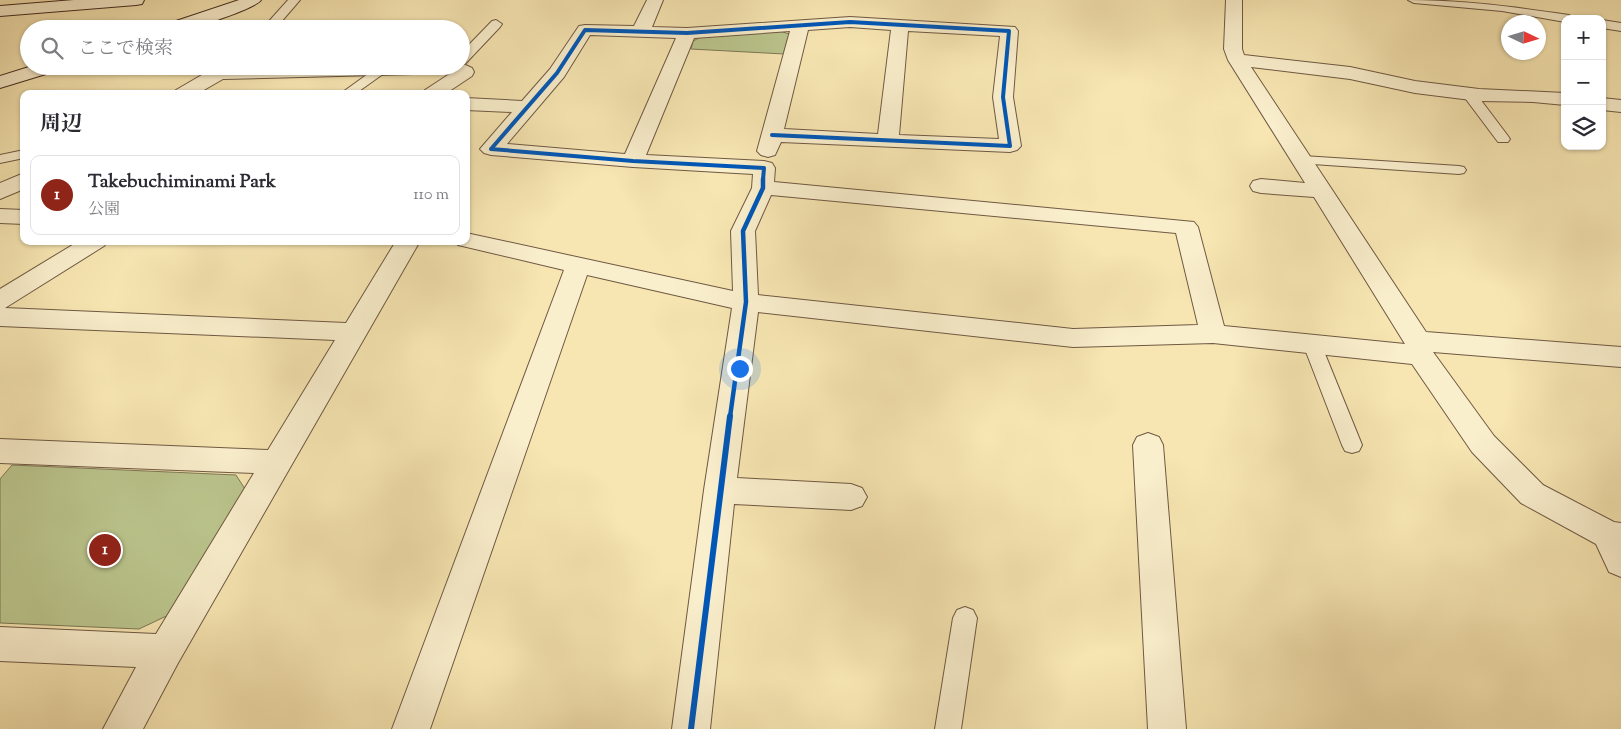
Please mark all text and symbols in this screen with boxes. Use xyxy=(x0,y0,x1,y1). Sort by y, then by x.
north arrow xyxy=(1501,15,1546,60)
map controls xyxy=(1561,15,1606,150)
button: + xyxy=(1561,15,1606,60)
search box xyxy=(20,20,470,75)
icon: search xyxy=(38,34,66,62)
text: ここで検索 xyxy=(78,36,173,63)
button: − xyxy=(1561,60,1606,105)
button: layers xyxy=(1561,105,1606,150)
text: 周辺 xyxy=(40,110,82,140)
text: Takebuchiminami Park xyxy=(88,169,276,196)
text: 1 xyxy=(54,184,60,207)
text: 110 m xyxy=(413,184,449,207)
text: 公園 xyxy=(88,199,120,222)
your location xyxy=(727,356,753,382)
pin: 1 xyxy=(89,531,121,569)

